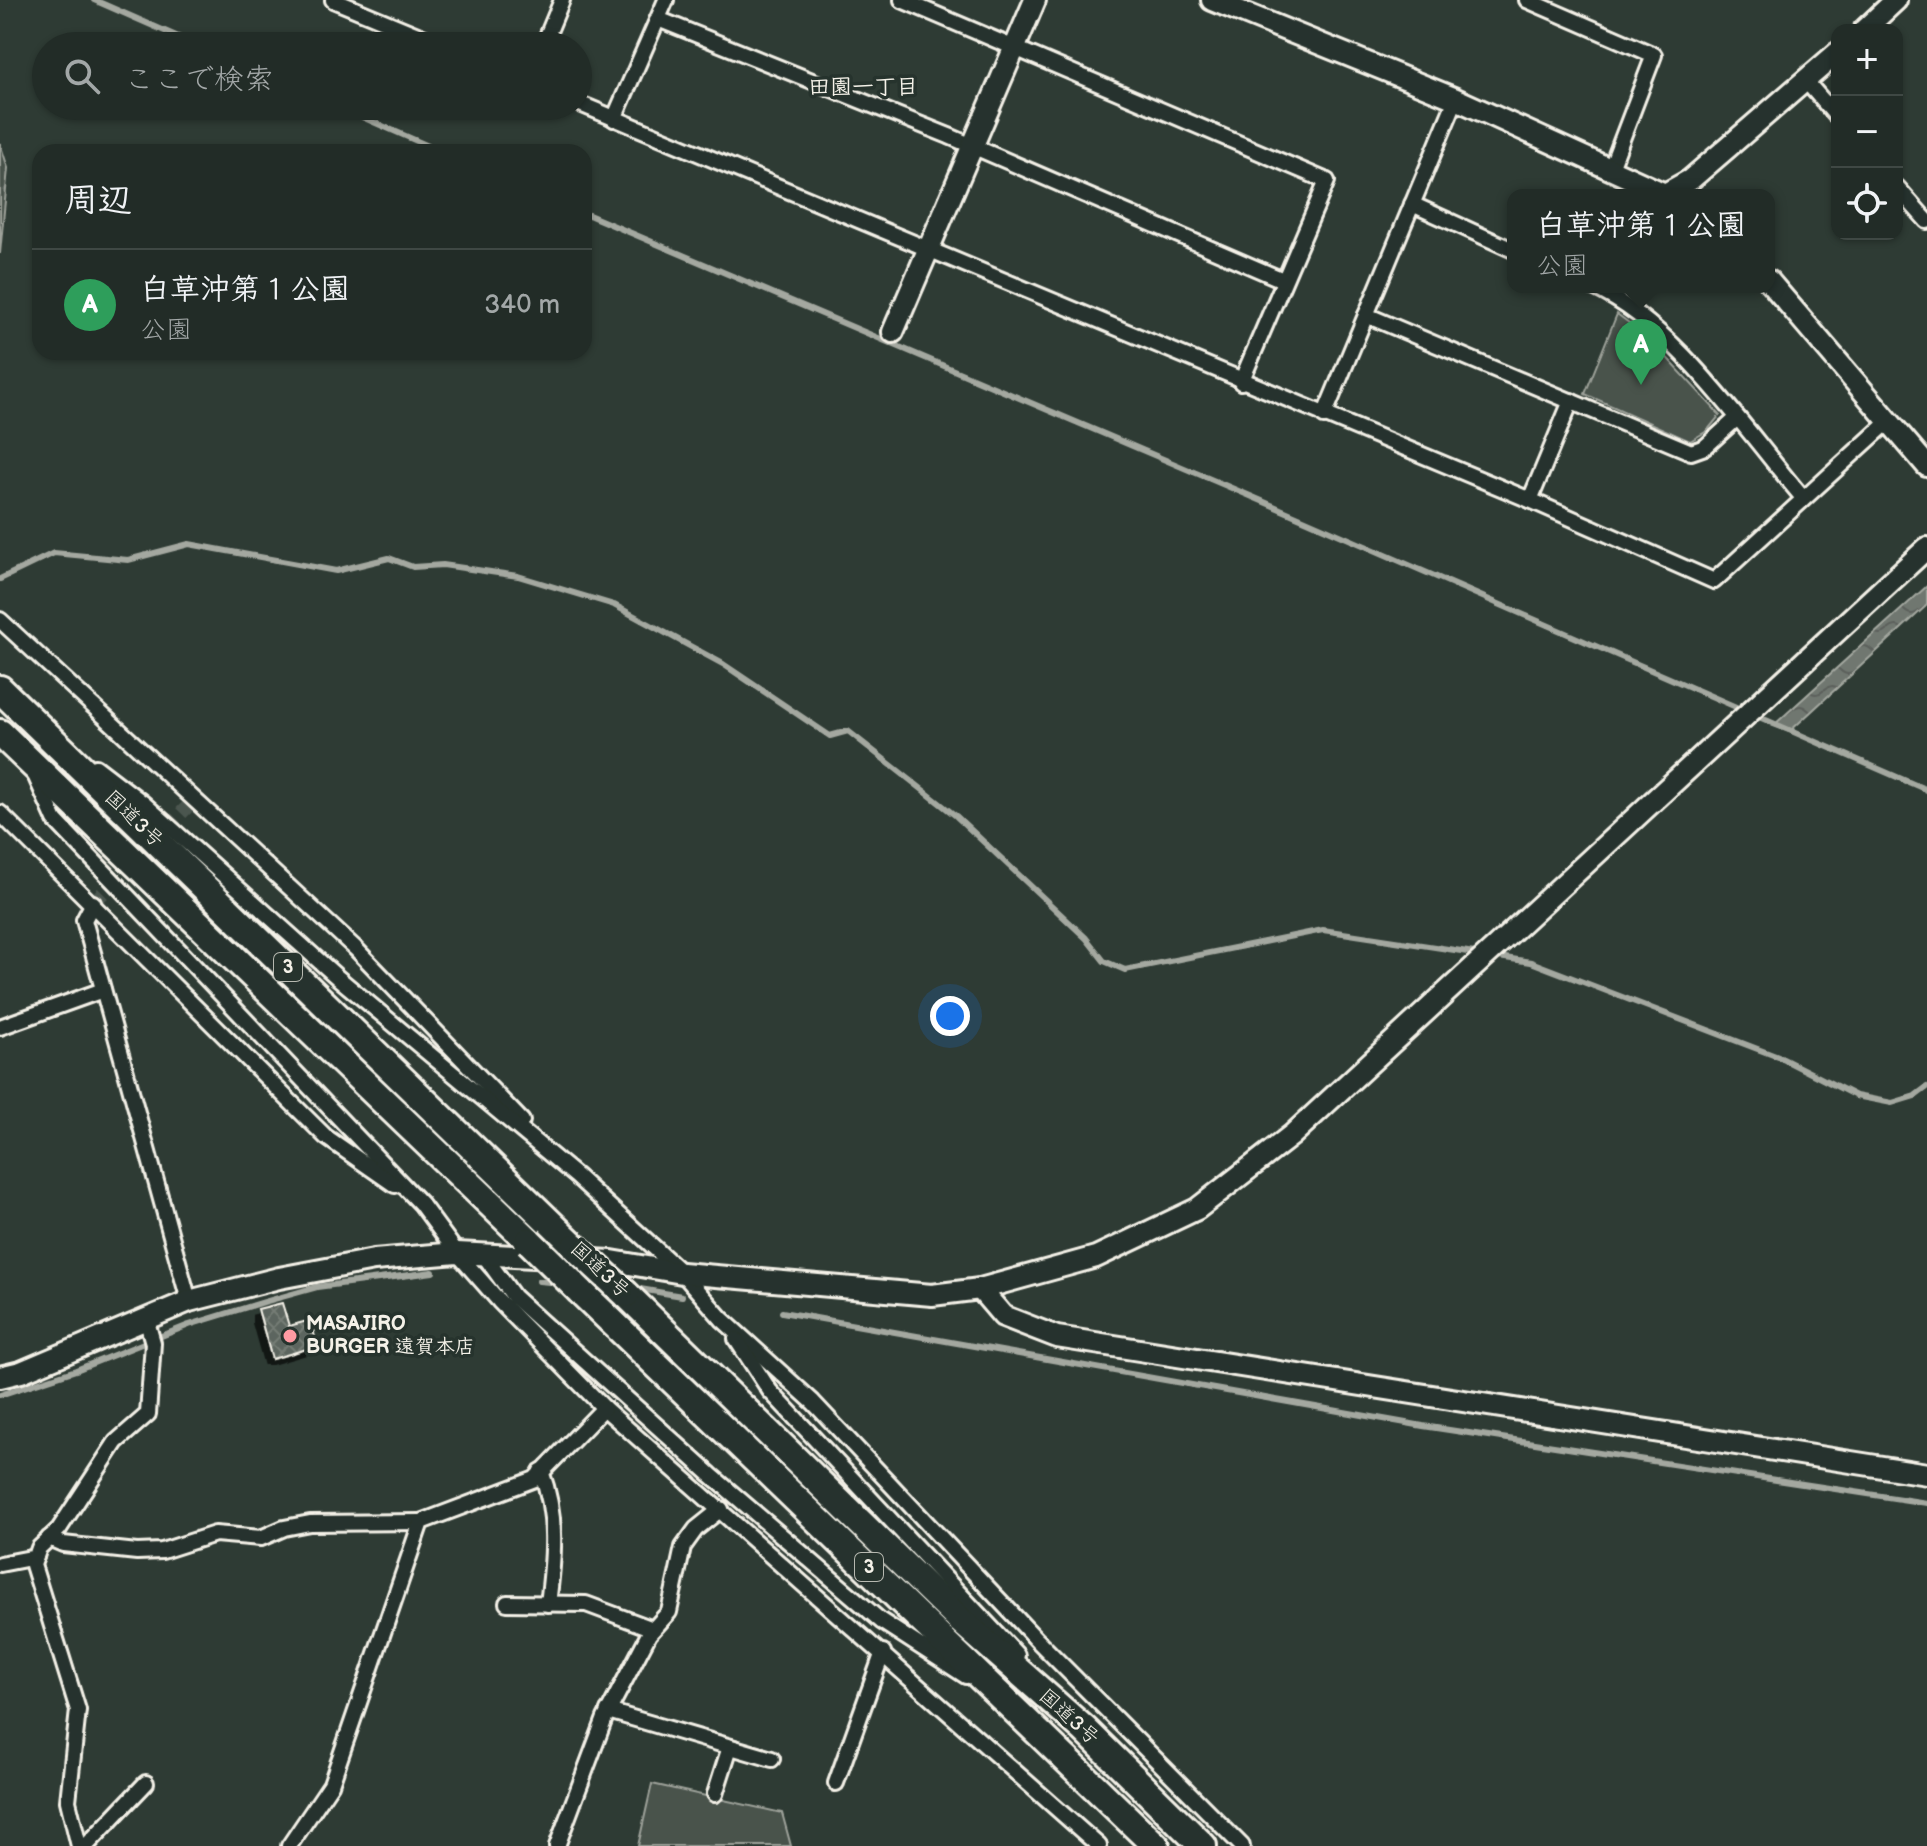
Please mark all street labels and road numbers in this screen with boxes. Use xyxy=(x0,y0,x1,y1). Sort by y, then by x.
street label: 国道3号 xyxy=(100,785,168,853)
road number: 3 xyxy=(274,953,302,981)
street label: 国道3号 xyxy=(565,1237,635,1303)
road number: 3 xyxy=(855,1553,883,1581)
street label: 国道3号 xyxy=(1034,1684,1104,1750)

